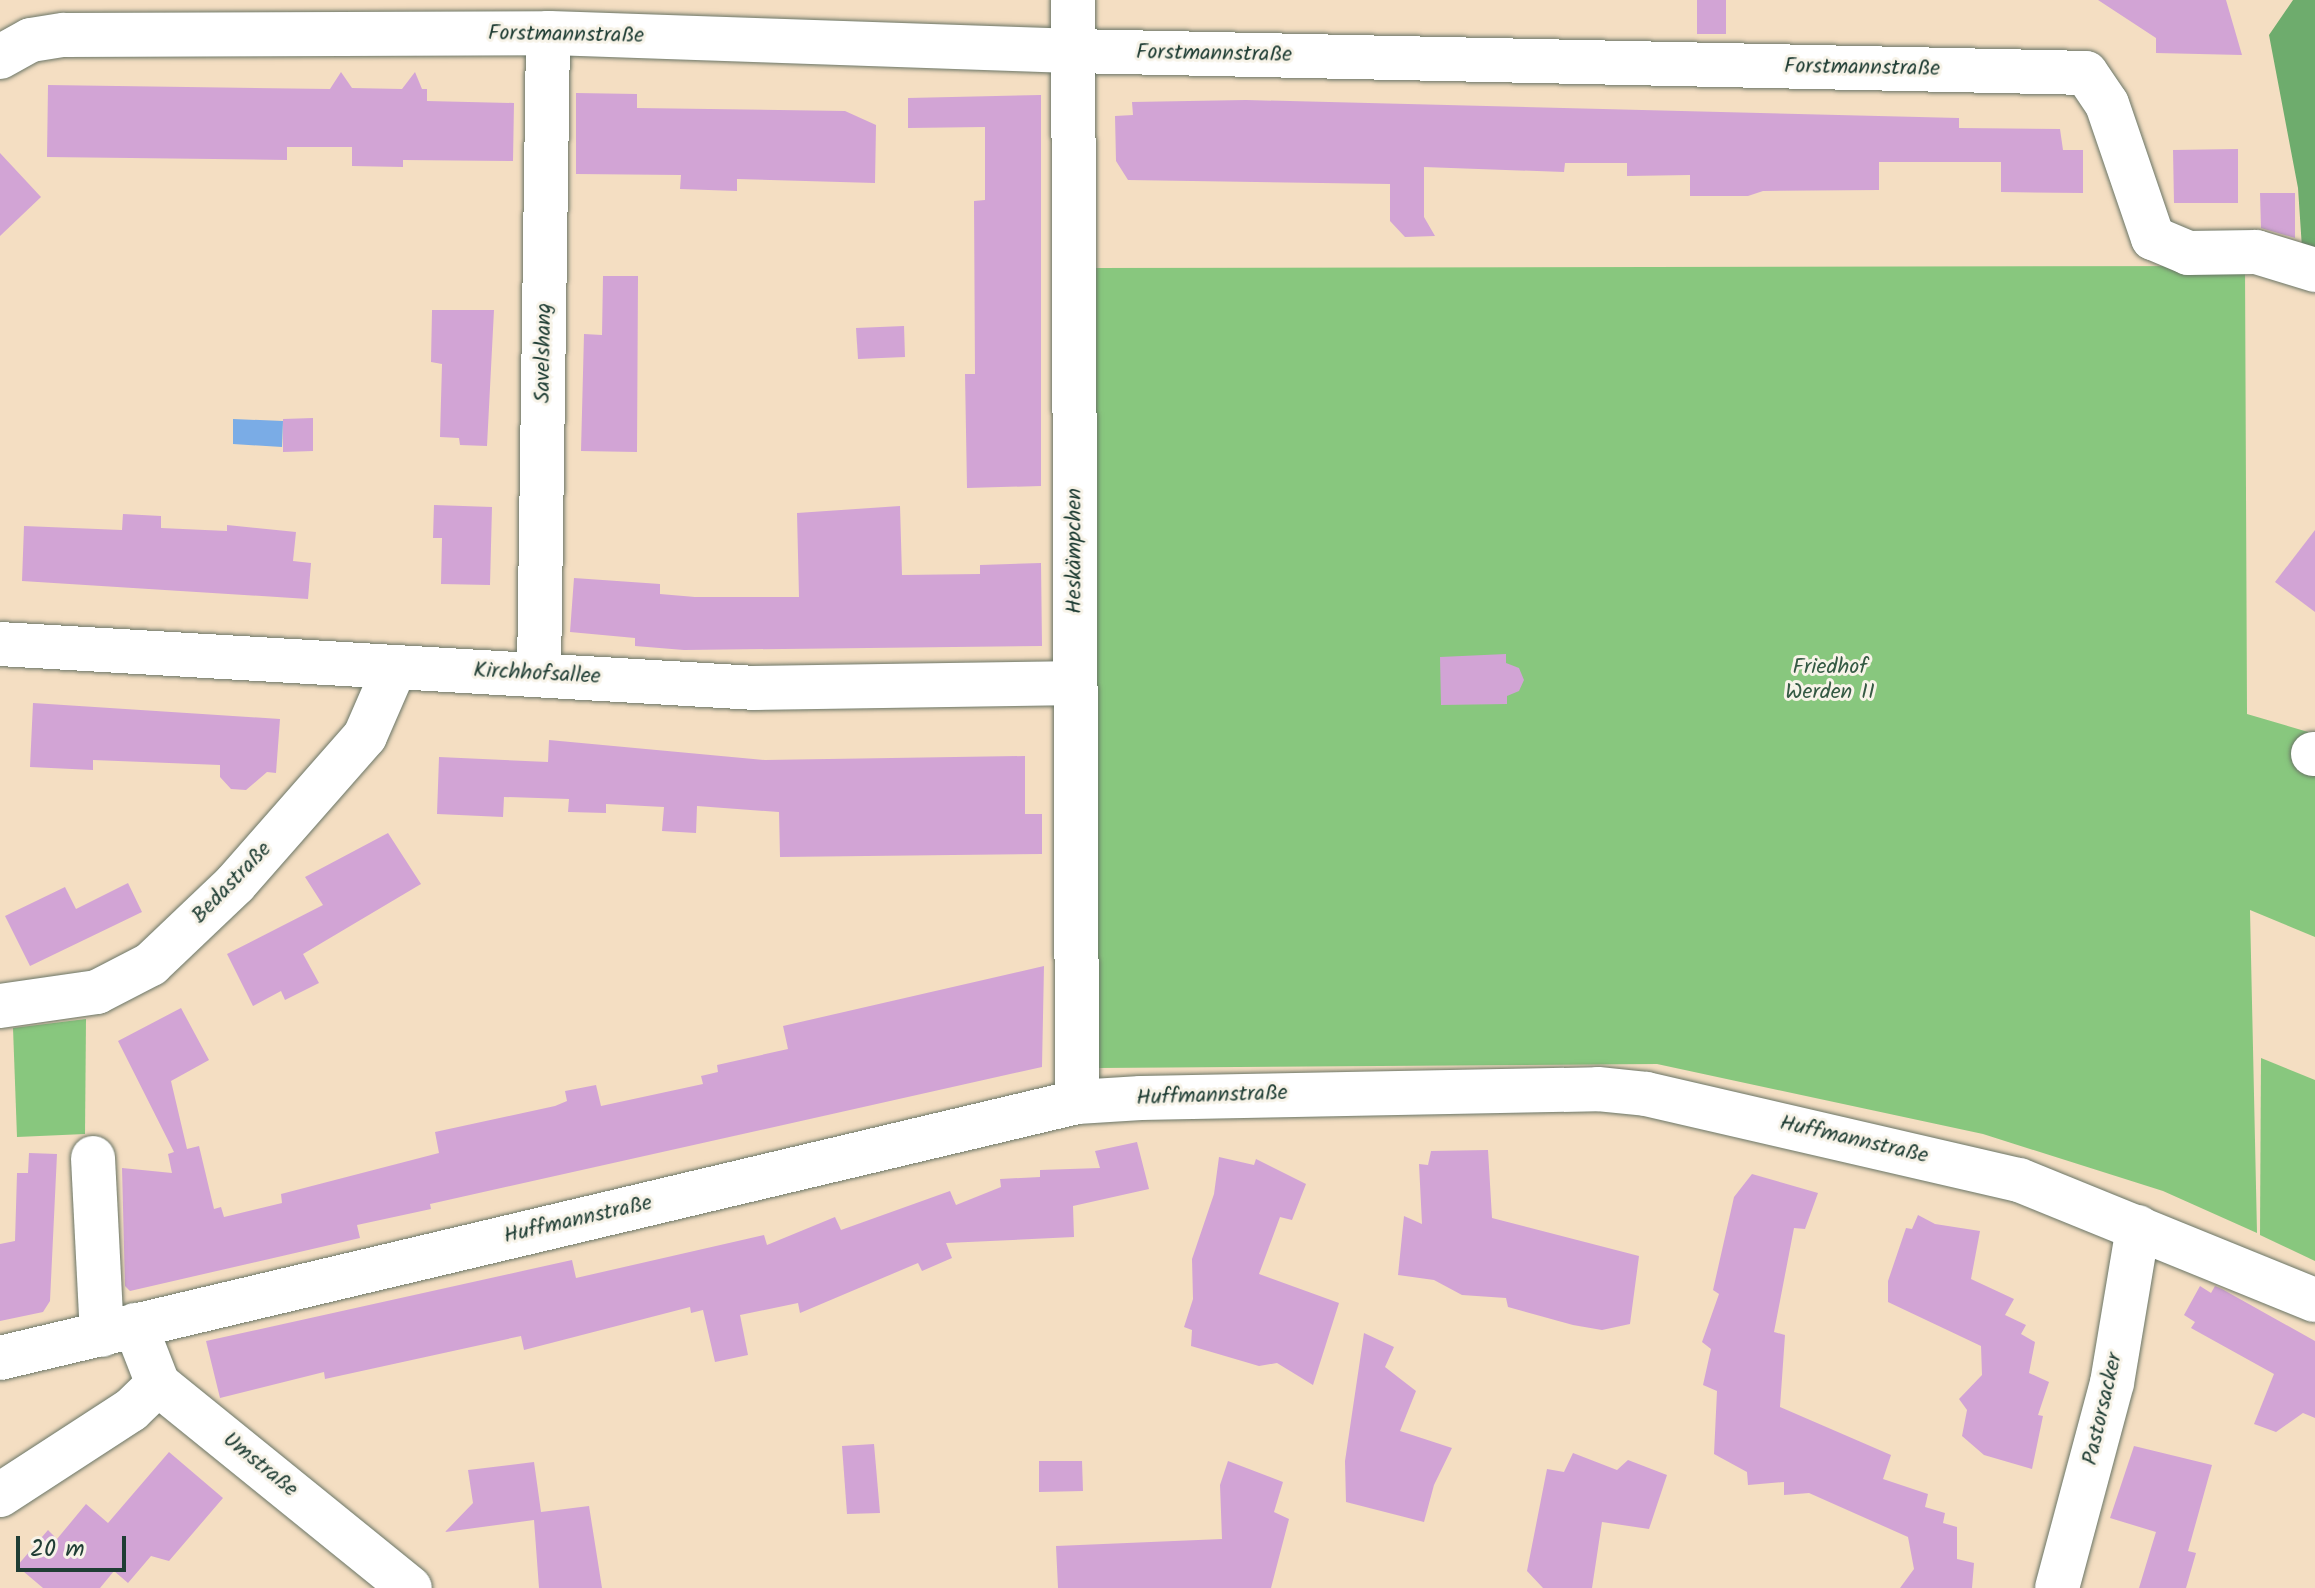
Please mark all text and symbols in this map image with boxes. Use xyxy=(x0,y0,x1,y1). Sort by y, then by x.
street label: Forstmannstraße xyxy=(488,20,644,50)
street label: Forstmannstraße xyxy=(1136,39,1292,69)
street label: Forstmannstraße xyxy=(1784,53,1940,83)
street label: Savelshang xyxy=(530,303,558,403)
street label: Heskämpchen xyxy=(1062,488,1088,614)
park label: Friedhof Werden II xyxy=(1785,654,1875,706)
street label: Kirchhofsallee xyxy=(473,657,601,691)
street label: Bedastraße xyxy=(187,837,277,929)
street label: Huffmannstraße xyxy=(1136,1080,1288,1112)
street label: Huffmannstraße xyxy=(1777,1110,1931,1170)
street label: Huffmannstraße xyxy=(501,1190,655,1250)
street label: Pastorsacker xyxy=(2077,1350,2129,1468)
street label: Umstraße xyxy=(217,1427,303,1503)
scale bar xyxy=(20,1520,130,1570)
text: 20 m xyxy=(30,1530,85,1569)

